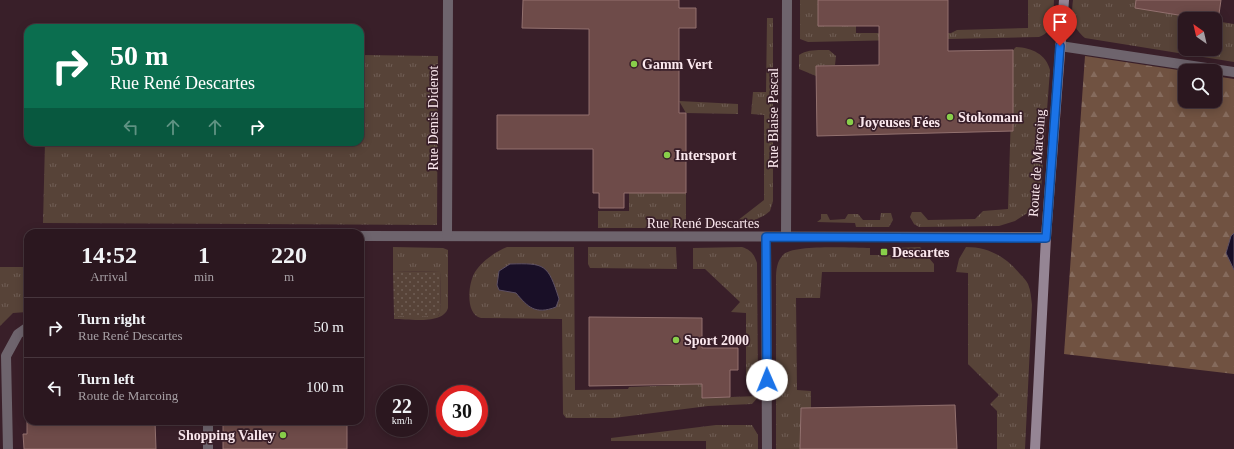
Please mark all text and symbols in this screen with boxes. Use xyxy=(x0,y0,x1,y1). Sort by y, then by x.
pin xyxy=(1043,5,1077,46)
icon: arrive xyxy=(1049,11,1071,33)
north arrow xyxy=(1178,12,1222,56)
map controls xyxy=(1178,12,1222,108)
icon: right xyxy=(44,40,96,92)
text: 50 m xyxy=(110,40,168,71)
place label: Gamm Vert xyxy=(642,57,713,72)
marker: Gamm Vert xyxy=(629,59,639,69)
button: search xyxy=(1178,64,1222,108)
street label: Rue Denis Diderot xyxy=(426,65,441,170)
street label: Rue Blaise Pascal xyxy=(766,68,781,168)
text: Rue René Descartes xyxy=(110,73,255,93)
street label: Route de Marcoing xyxy=(1026,109,1048,217)
place label: Stokomani xyxy=(958,110,1023,125)
marker: Stokomani xyxy=(945,112,955,122)
place label: Joyeuses Fées xyxy=(858,115,941,130)
icon: left xyxy=(120,116,142,138)
icon: ahead xyxy=(162,116,184,138)
icon: ahead xyxy=(204,116,226,138)
icon: right xyxy=(246,116,268,138)
marker: Joyeuses Fées xyxy=(845,117,855,127)
place label: Intersport xyxy=(675,148,737,163)
marker: Intersport xyxy=(662,150,672,160)
street label: Rue René Descartes xyxy=(647,216,759,231)
text: 14:52 xyxy=(81,242,137,268)
text: 1 xyxy=(198,242,210,268)
text: 220 xyxy=(271,242,307,268)
place label: Descartes xyxy=(892,245,950,260)
marker: Descartes xyxy=(879,247,889,257)
text: Arrival xyxy=(90,269,128,284)
text: min xyxy=(194,269,214,284)
text: m xyxy=(284,269,294,284)
text: Turn right xyxy=(78,311,145,327)
icon: right xyxy=(44,317,66,339)
text: 50 m xyxy=(314,319,344,335)
text: Rue René Descartes xyxy=(78,328,183,343)
place label: Sport 2000 xyxy=(684,333,749,348)
marker: Sport 2000 xyxy=(671,335,681,345)
position arrow xyxy=(746,359,788,401)
text: Turn left xyxy=(78,371,135,387)
icon: left xyxy=(44,377,66,399)
text: 100 m xyxy=(306,379,344,395)
speed limit sign: 30 xyxy=(436,385,488,437)
text: Route de Marcoing xyxy=(78,388,178,403)
text: 22 xyxy=(392,395,412,417)
text: km/h xyxy=(392,415,412,426)
place label: Shopping Valley xyxy=(178,428,275,443)
marker: Shopping Valley xyxy=(278,430,288,440)

